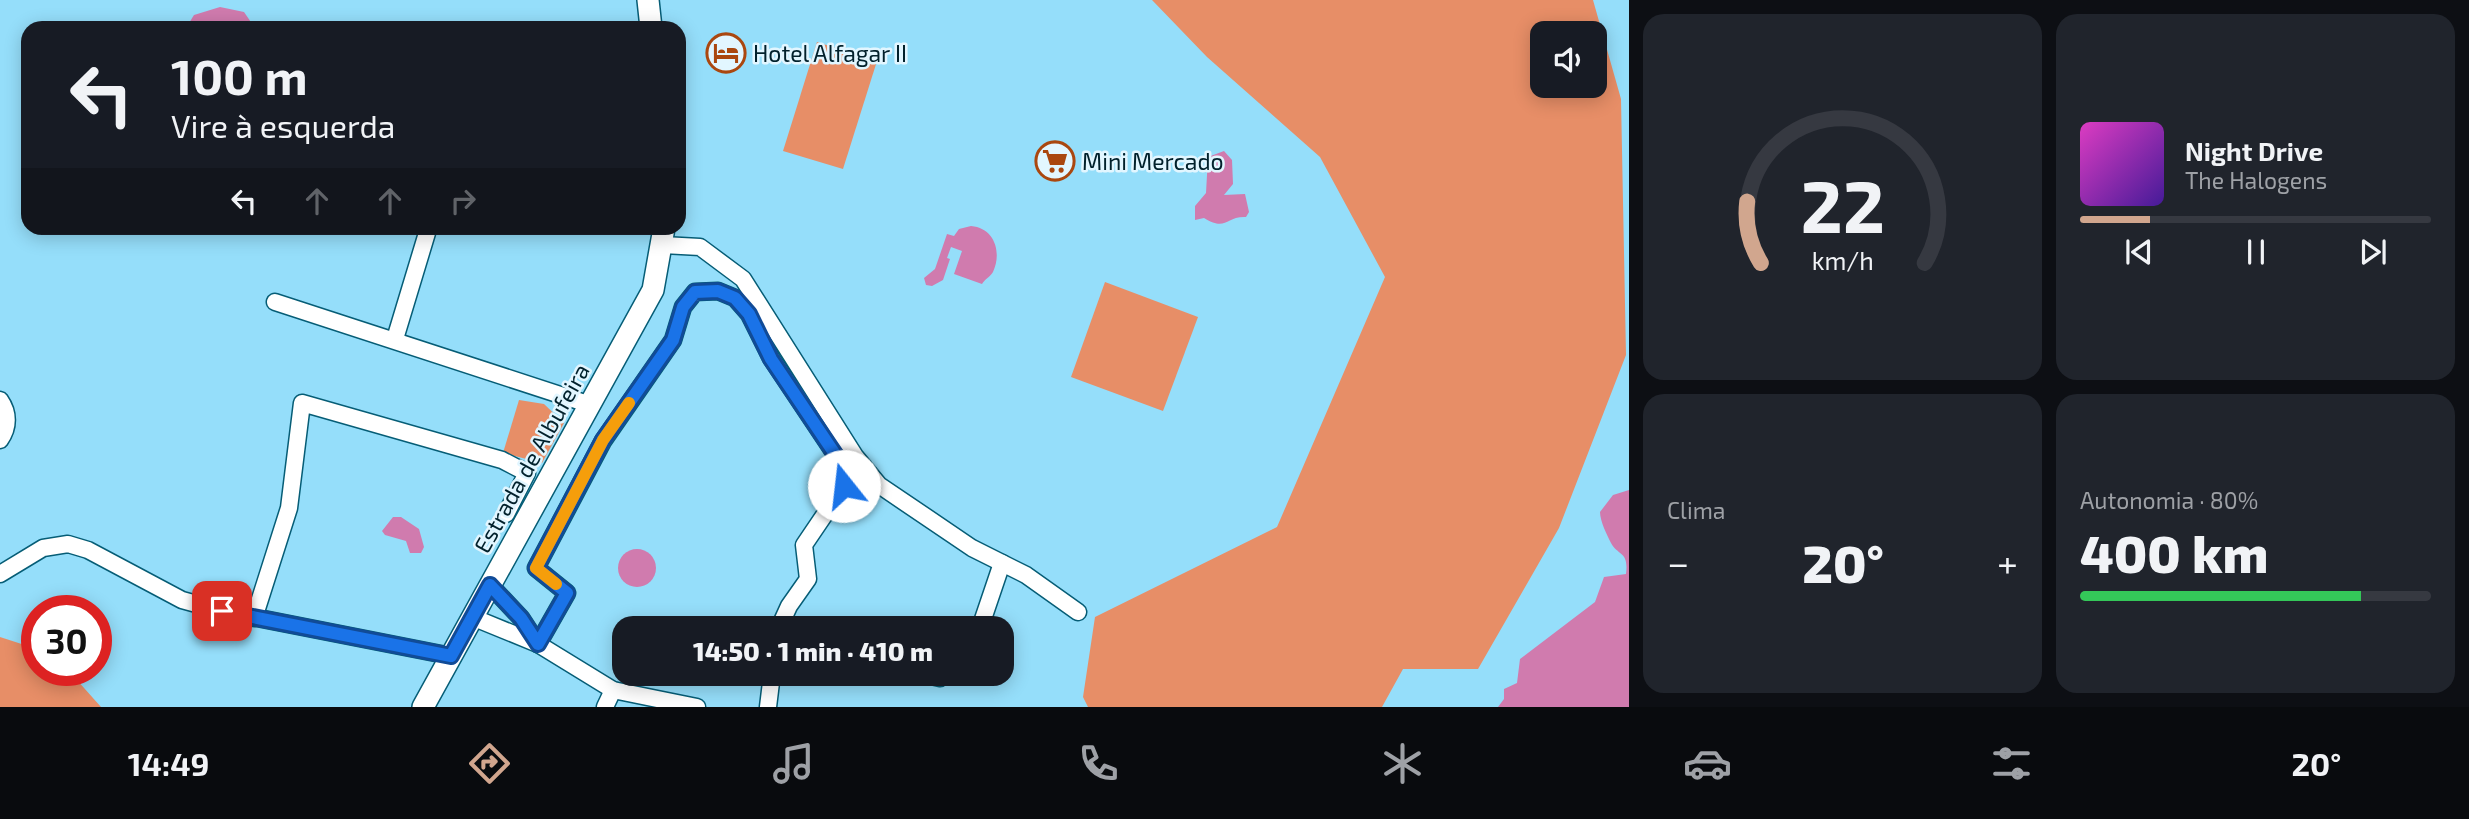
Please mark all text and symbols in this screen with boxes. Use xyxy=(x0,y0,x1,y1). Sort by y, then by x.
map controls xyxy=(1530,21,1607,98)
button: sound xyxy=(1530,21,1607,98)
hotel icon: Hotel Alfagar II xyxy=(705,32,747,74)
place label: Hotel Alfagar II xyxy=(753,39,907,67)
text: 100 m xyxy=(171,46,308,105)
icon: left xyxy=(56,49,147,140)
text: Vire à esquerda xyxy=(171,106,395,144)
text: Night Drive xyxy=(2185,135,2323,166)
supermarket icon: Mini Mercado xyxy=(1034,140,1076,182)
place label: Mini Mercado xyxy=(1082,147,1224,175)
text: 22 xyxy=(1800,160,1885,248)
text: The Halogens xyxy=(2185,166,2327,194)
icon: left xyxy=(225,182,263,220)
icon: ahead xyxy=(298,182,336,220)
icon: ahead xyxy=(371,182,409,220)
icon: right xyxy=(444,182,482,220)
icon: previous xyxy=(2120,233,2158,271)
icon: pause xyxy=(2237,233,2275,271)
icon: next xyxy=(2354,233,2392,271)
text: km/h xyxy=(1811,245,1874,275)
street label: Estrada de Albufeira xyxy=(467,358,595,558)
position arrow xyxy=(807,449,881,523)
text: Autonomia · 80% xyxy=(2080,486,2258,514)
text: Clima xyxy=(1667,496,1725,524)
text: 400 km xyxy=(2080,521,2268,583)
text: 20° xyxy=(1802,531,1884,593)
text: − xyxy=(1667,539,1689,585)
text: + xyxy=(1997,539,2018,585)
pin xyxy=(192,581,252,641)
icon: arrive xyxy=(203,592,241,630)
speed limit sign: 30 xyxy=(21,595,112,686)
text: 14:50 · 1 min · 410 m xyxy=(693,635,933,666)
icon: directions xyxy=(465,739,514,788)
icon: music xyxy=(769,739,818,788)
icon: phone xyxy=(1074,739,1123,788)
icon: climate xyxy=(1378,739,1427,788)
icon: car xyxy=(1683,739,1732,788)
icon: filters xyxy=(1987,739,2036,788)
text: 14:49 xyxy=(128,744,209,782)
text: 20° xyxy=(2291,744,2341,782)

